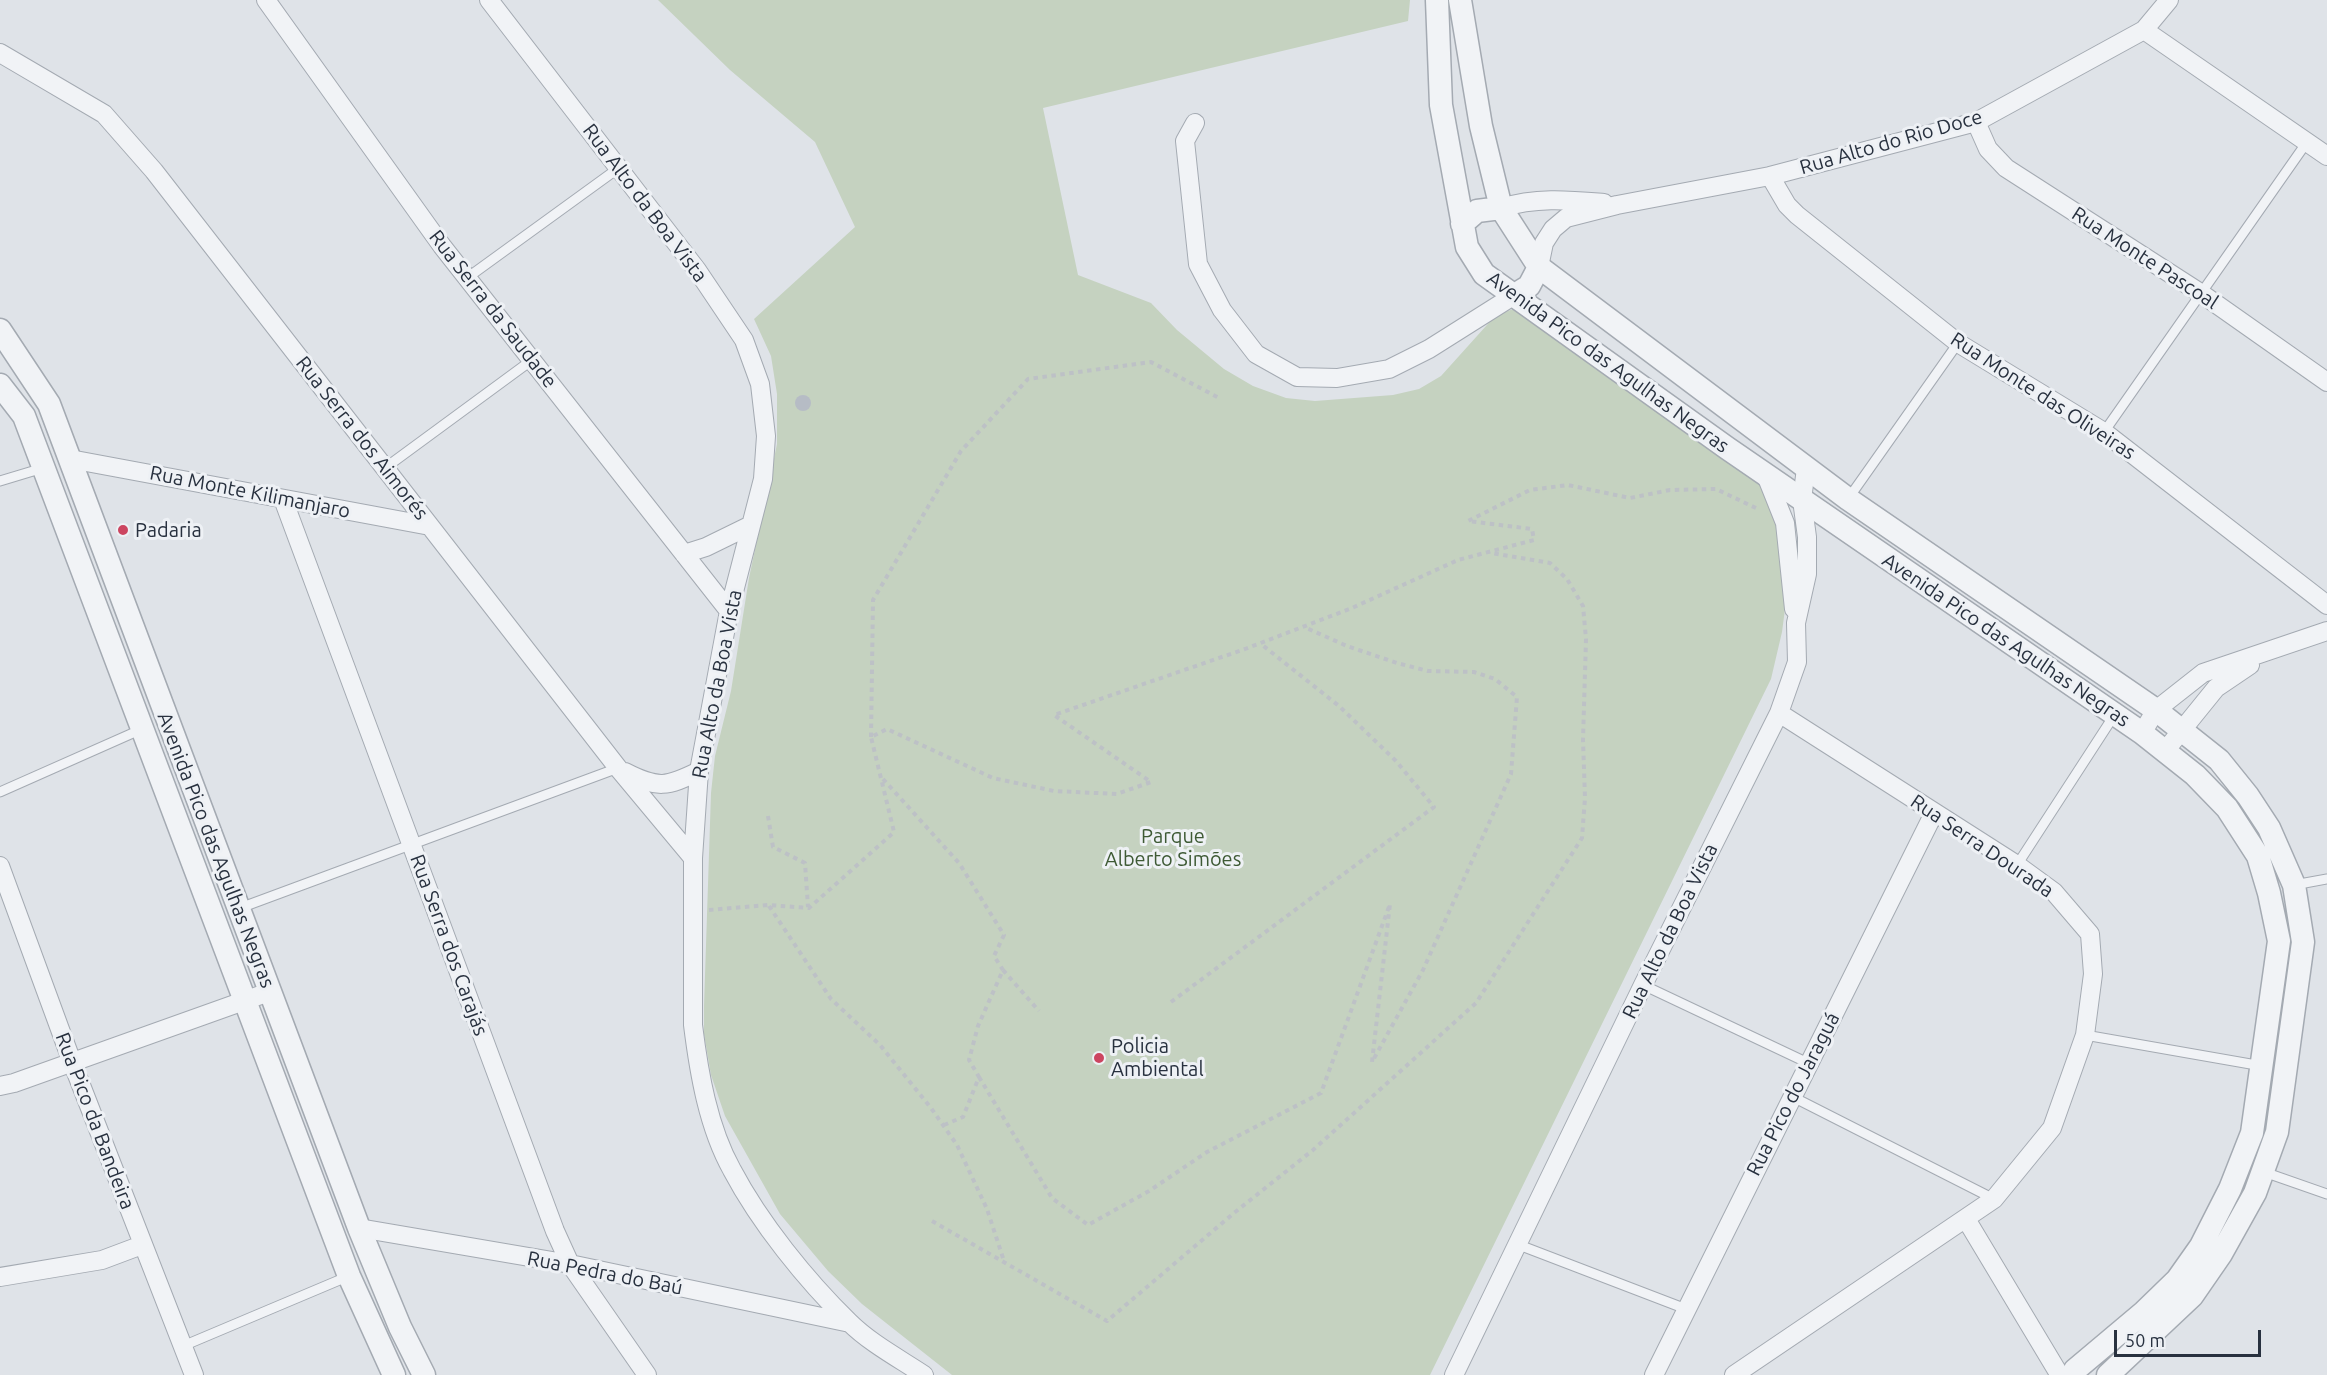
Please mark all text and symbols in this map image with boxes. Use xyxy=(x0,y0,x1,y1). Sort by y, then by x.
street label: Rua Alto do Rio Doce xyxy=(1797,104,1985,180)
street label: Rua Alto da Boa Vista xyxy=(578,119,712,287)
street label: Rua Monte Pascoal xyxy=(2067,202,2223,314)
street label: Rua Serra da Saudade xyxy=(424,225,562,393)
street label: Avenida Pico das Agulhas Negras xyxy=(1482,266,1734,458)
street label: Rua Monte das Oliveiras xyxy=(1946,327,2140,465)
street label: Rua Serra dos Aimorés xyxy=(291,351,433,525)
street label: Rua Monte Kilimanjaro xyxy=(148,461,352,523)
place label: Padaria xyxy=(135,518,202,542)
marker: Padaria xyxy=(116,523,130,537)
street label: Avenida Pico das Agulhas Negras xyxy=(1878,548,2134,732)
street label: Rua Alto da Boa Vista xyxy=(687,588,747,780)
street label: Avenida Pico das Agulhas Negras xyxy=(152,709,280,991)
street label: Rua Serra Dourada xyxy=(1906,789,2058,903)
park label: Parque Alberto Simões xyxy=(1105,824,1241,871)
street label: Rua Alto da Boa Vista xyxy=(1617,840,1723,1022)
street label: Rua Serra dos Carajás xyxy=(405,851,493,1039)
street label: Rua Pico do Jaraguá xyxy=(1741,1008,1845,1180)
street label: Rua Pico da Bandeira xyxy=(50,1029,140,1213)
place label: Policia Ambiental xyxy=(1111,1034,1204,1081)
marker: Policia Ambiental xyxy=(1092,1051,1106,1065)
street label: Rua Pedra do Baú xyxy=(525,1246,685,1300)
scale bar xyxy=(2117,1318,2264,1356)
text: 50 m xyxy=(2125,1330,2165,1350)

